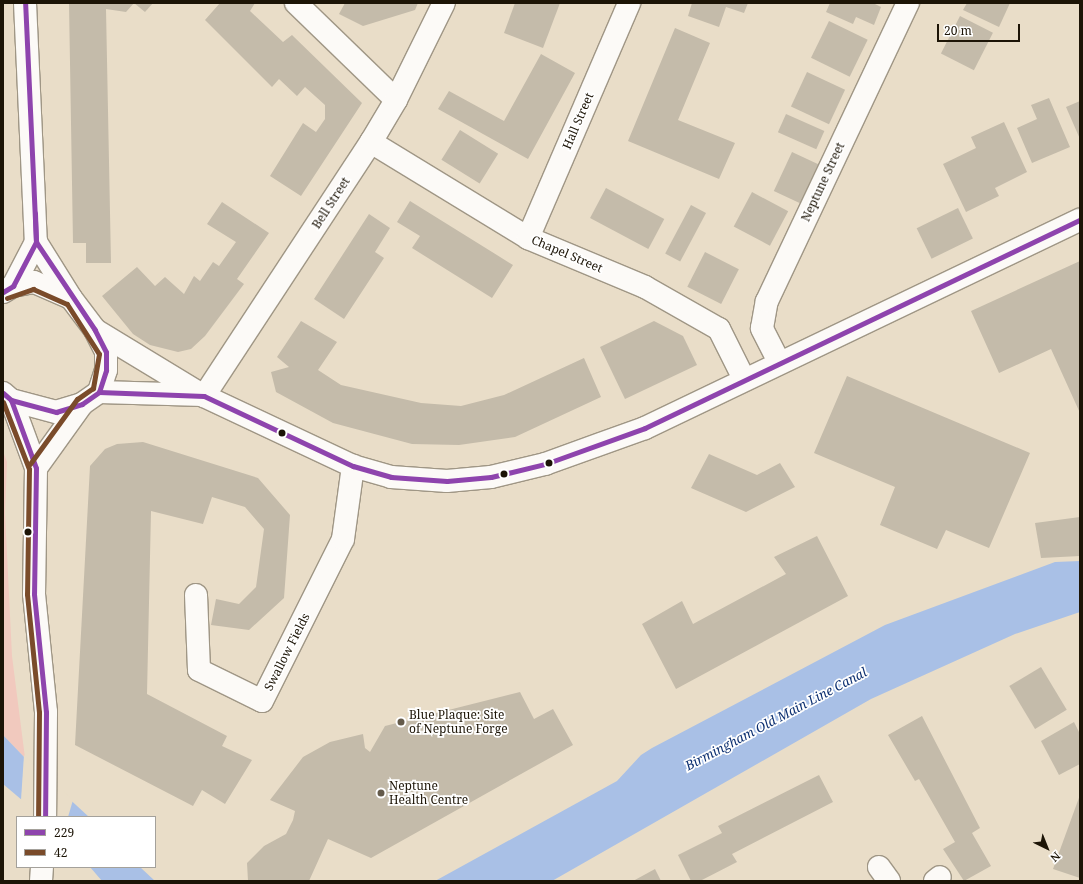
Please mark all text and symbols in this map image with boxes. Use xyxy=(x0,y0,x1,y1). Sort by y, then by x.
scale bar xyxy=(939,16,1022,42)
text: 20 m xyxy=(944,22,972,39)
street label: Hall Street xyxy=(560,90,596,152)
street label: Neptune Street xyxy=(798,140,848,224)
street label: Bell Street xyxy=(309,175,353,231)
street label: Chapel Street xyxy=(529,233,605,275)
unlabelled marker xyxy=(277,428,287,438)
unlabelled marker xyxy=(544,458,554,468)
unlabelled marker xyxy=(499,469,509,479)
unlabelled marker xyxy=(23,527,33,537)
street label: Swallow Fields xyxy=(261,611,313,693)
water label: Birmingham Old Main Line Canal xyxy=(683,664,869,774)
place label: Blue Plaque: Site of Neptune Forge xyxy=(409,708,508,736)
marker: Blue Plaque: Site of Neptune Forge xyxy=(396,717,406,727)
place label: Neptune Health Centre xyxy=(389,779,468,807)
marker: Neptune Health Centre xyxy=(376,788,386,798)
legend xyxy=(16,816,156,868)
text: 229 xyxy=(54,824,74,841)
north arrow xyxy=(1027,828,1067,868)
text: 42 xyxy=(54,844,67,861)
text: N xyxy=(1047,849,1064,866)

